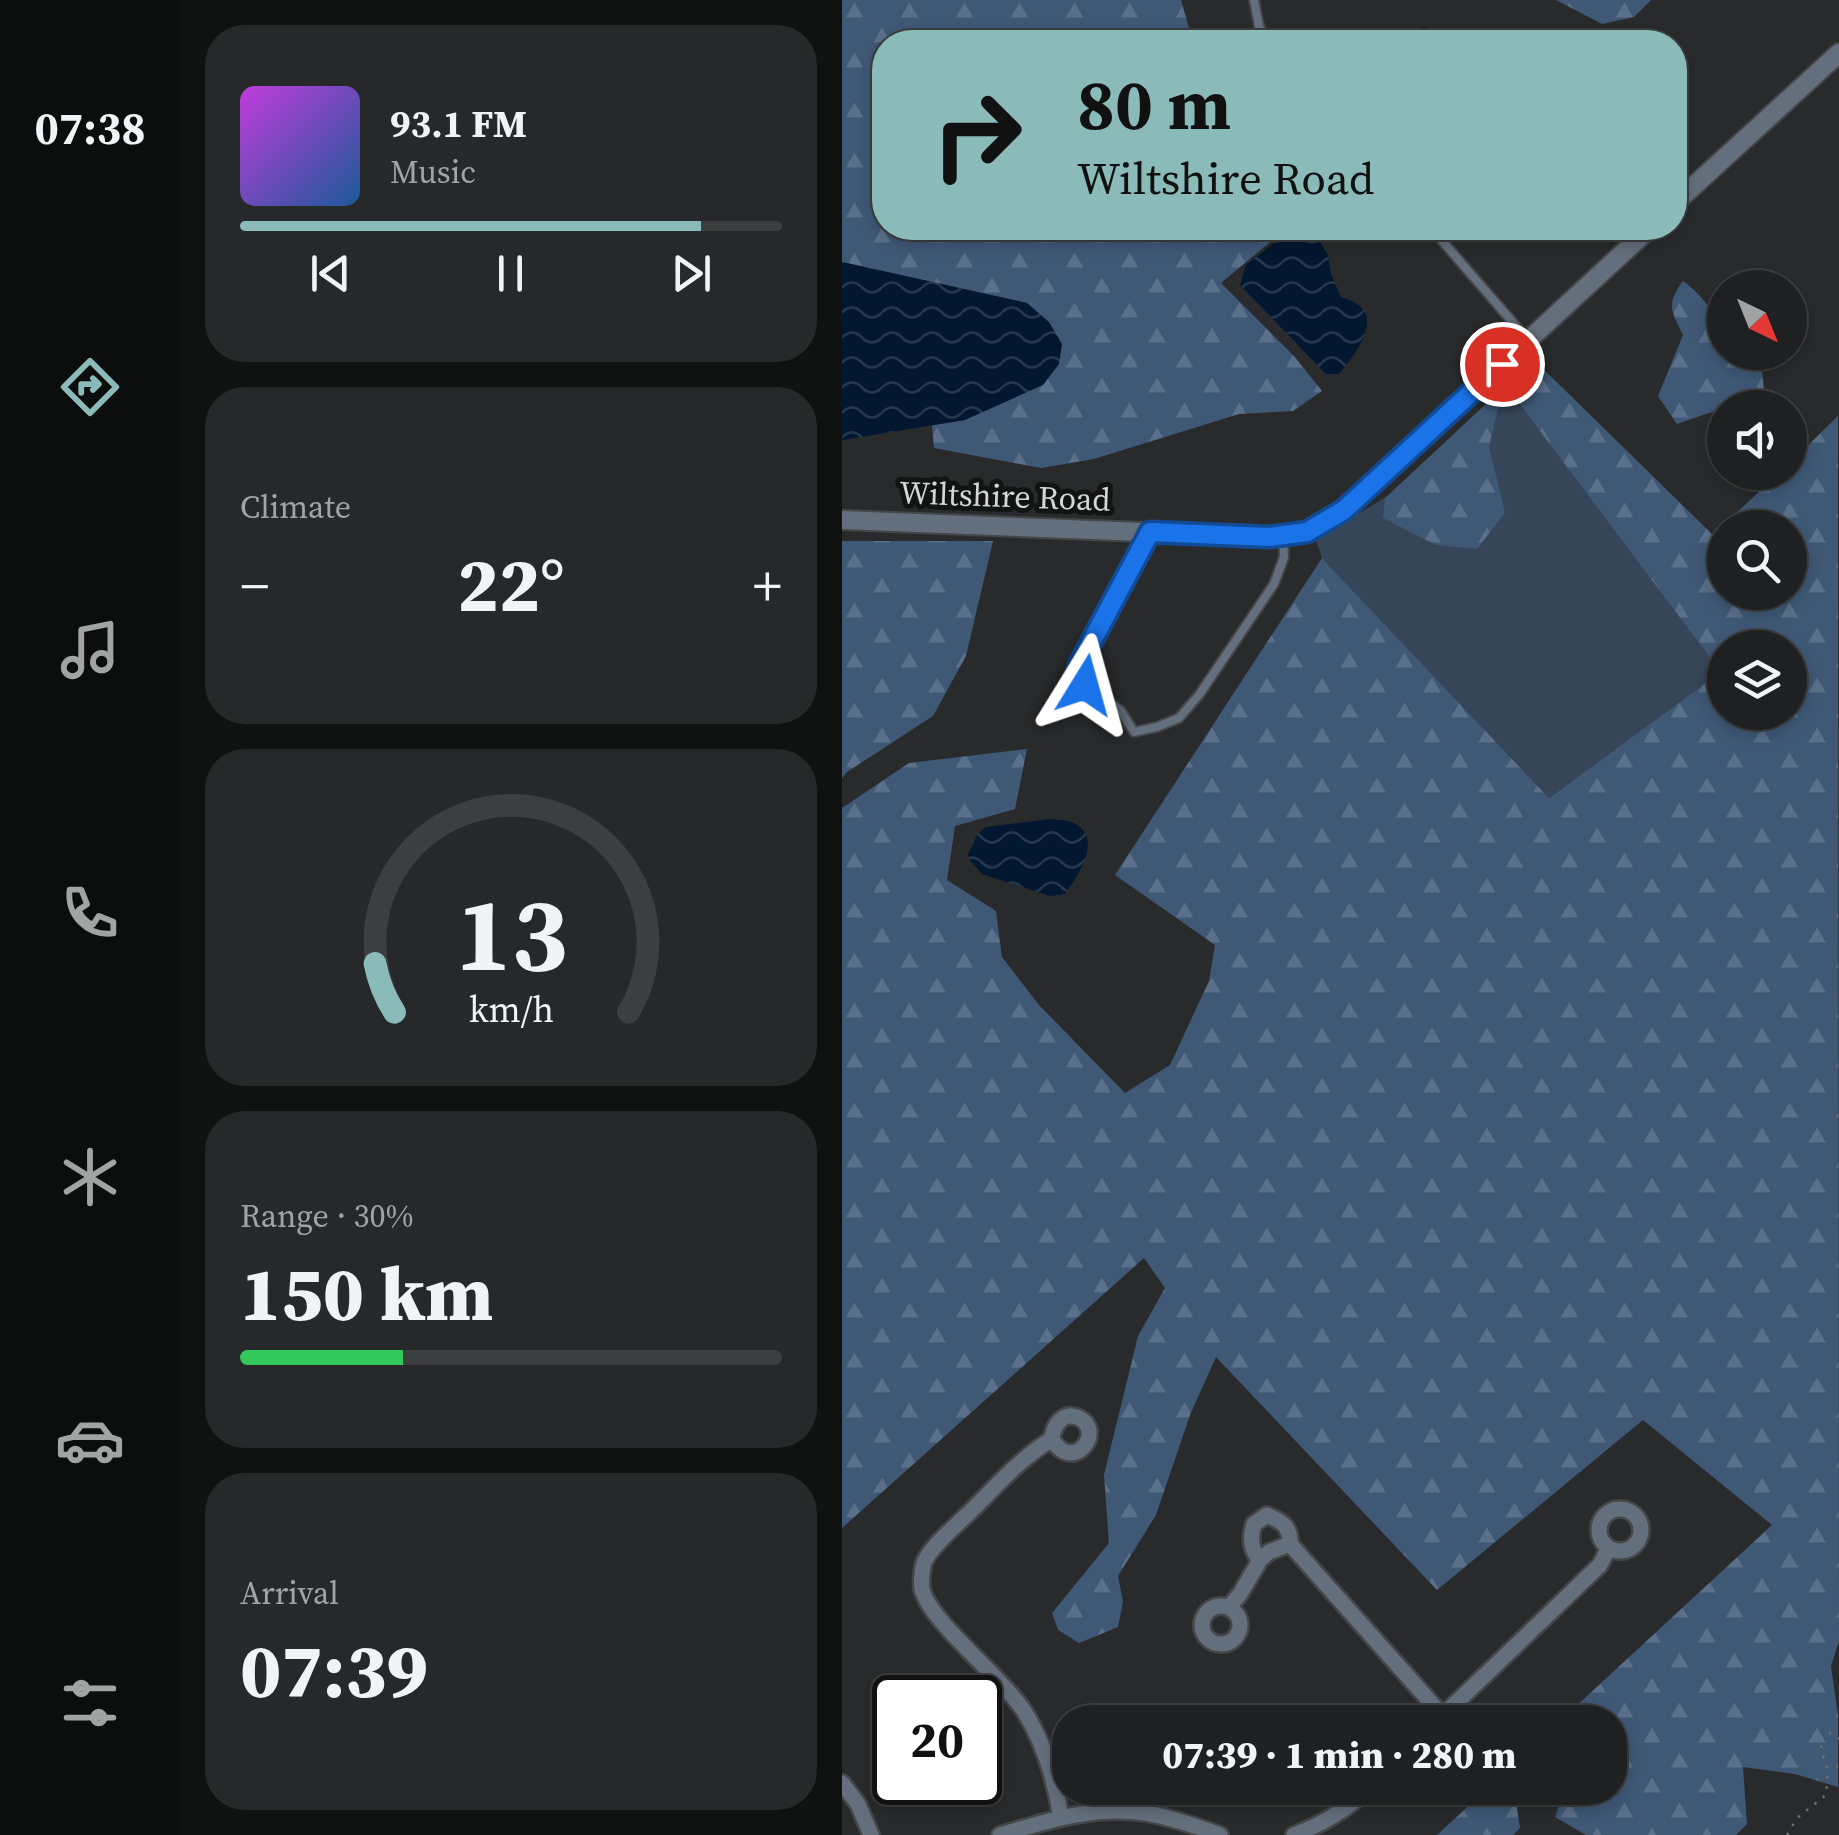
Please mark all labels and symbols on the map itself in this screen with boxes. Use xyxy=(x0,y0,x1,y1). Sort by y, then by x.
north arrow xyxy=(1707,270,1807,370)
pin xyxy=(1460,322,1545,407)
street label: Wiltshire Road xyxy=(899,470,1111,522)
position arrow xyxy=(1033,633,1137,737)
speed limit sign: 20 xyxy=(872,1675,1002,1805)

